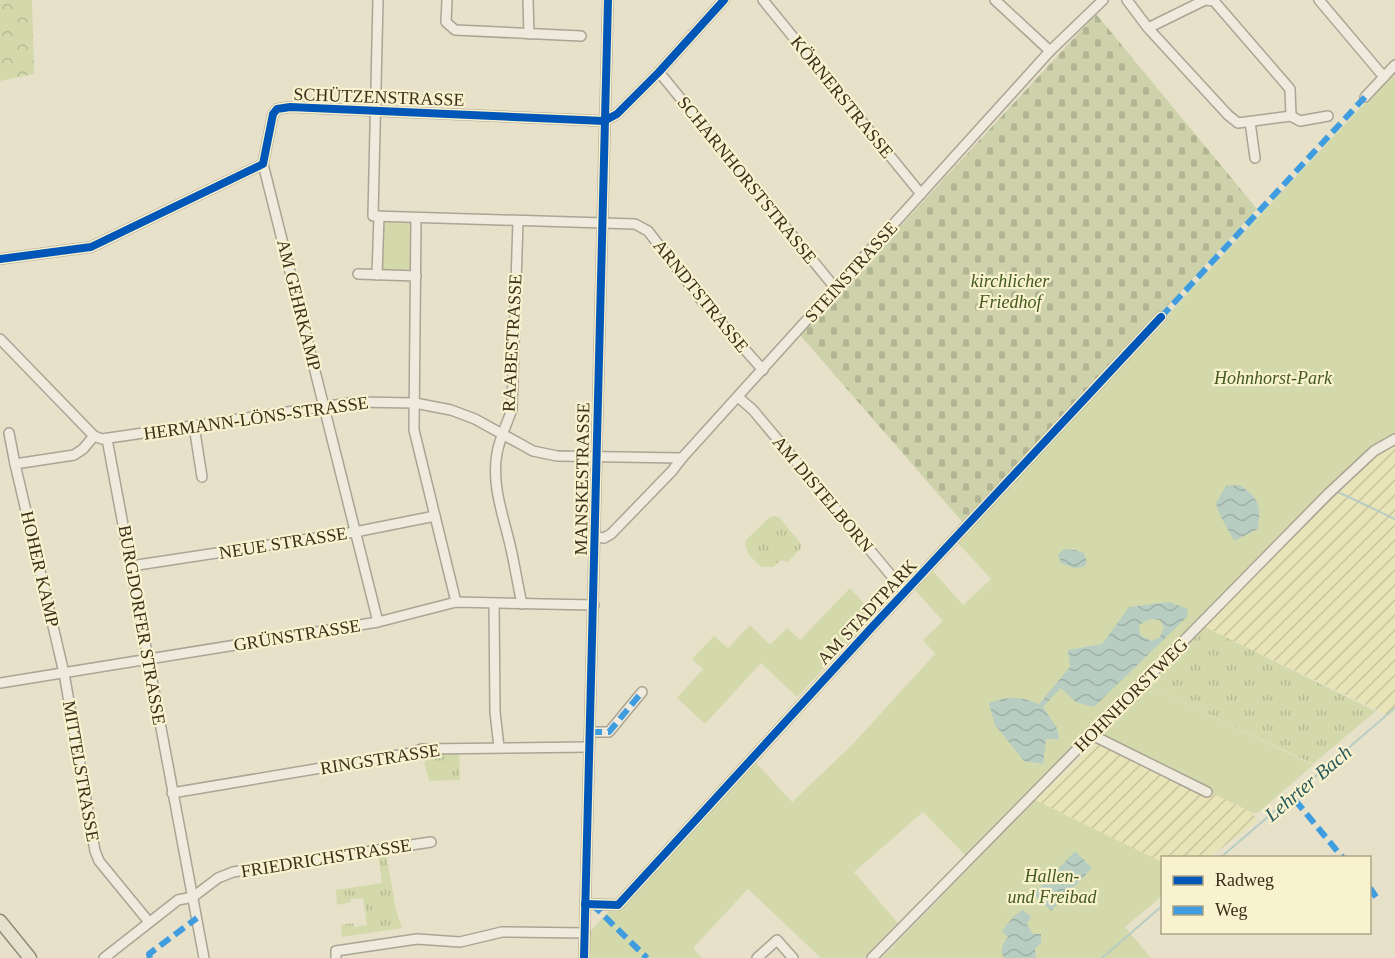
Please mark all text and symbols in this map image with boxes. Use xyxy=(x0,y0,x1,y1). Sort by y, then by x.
street label: KÖRNERSTRASSE xyxy=(787,32,897,162)
street label: SCHÜTZENSTRASSE xyxy=(293,84,465,110)
street label: SCHARNHORSTSTRASSE xyxy=(673,92,821,268)
street label: STEINSTRASSE xyxy=(801,218,901,326)
street label: ARNDTSTRASSE xyxy=(649,236,753,356)
street label: AM GEHRKAMP xyxy=(273,237,325,373)
park label: kirchlicher Friedhof xyxy=(971,271,1050,312)
street label: RAABESTRASSE xyxy=(498,274,526,412)
park label: Hohnhorst-Park xyxy=(1213,368,1333,388)
street label: HERMANN-LÖNS-STRASSE xyxy=(142,392,370,444)
street label: MANSKESTRASSE xyxy=(571,402,593,556)
street label: AM DISTELBORN xyxy=(769,432,877,556)
street label: HOHER KAMP xyxy=(17,509,63,629)
street label: NEUE STRASSE xyxy=(217,523,349,563)
street label: BURGDORFER STRASSE xyxy=(115,524,169,726)
street label: AM STADTPARK xyxy=(813,555,921,669)
street label: GRÜNSTRASSE xyxy=(232,615,362,655)
street label: HOHNHORSTWEG xyxy=(1070,634,1192,756)
street label: MITTELSTRASSE xyxy=(59,699,103,843)
street label: RINGSTRASSE xyxy=(319,740,441,778)
water label: Lehrter Bach xyxy=(1260,740,1356,826)
street label: FRIEDRICHSTRASSE xyxy=(239,835,413,881)
legend xyxy=(1161,856,1371,934)
park label: Hallen- und Freibad xyxy=(1008,866,1097,907)
text: Radweg xyxy=(1215,870,1274,890)
text: Weg xyxy=(1215,900,1248,920)

